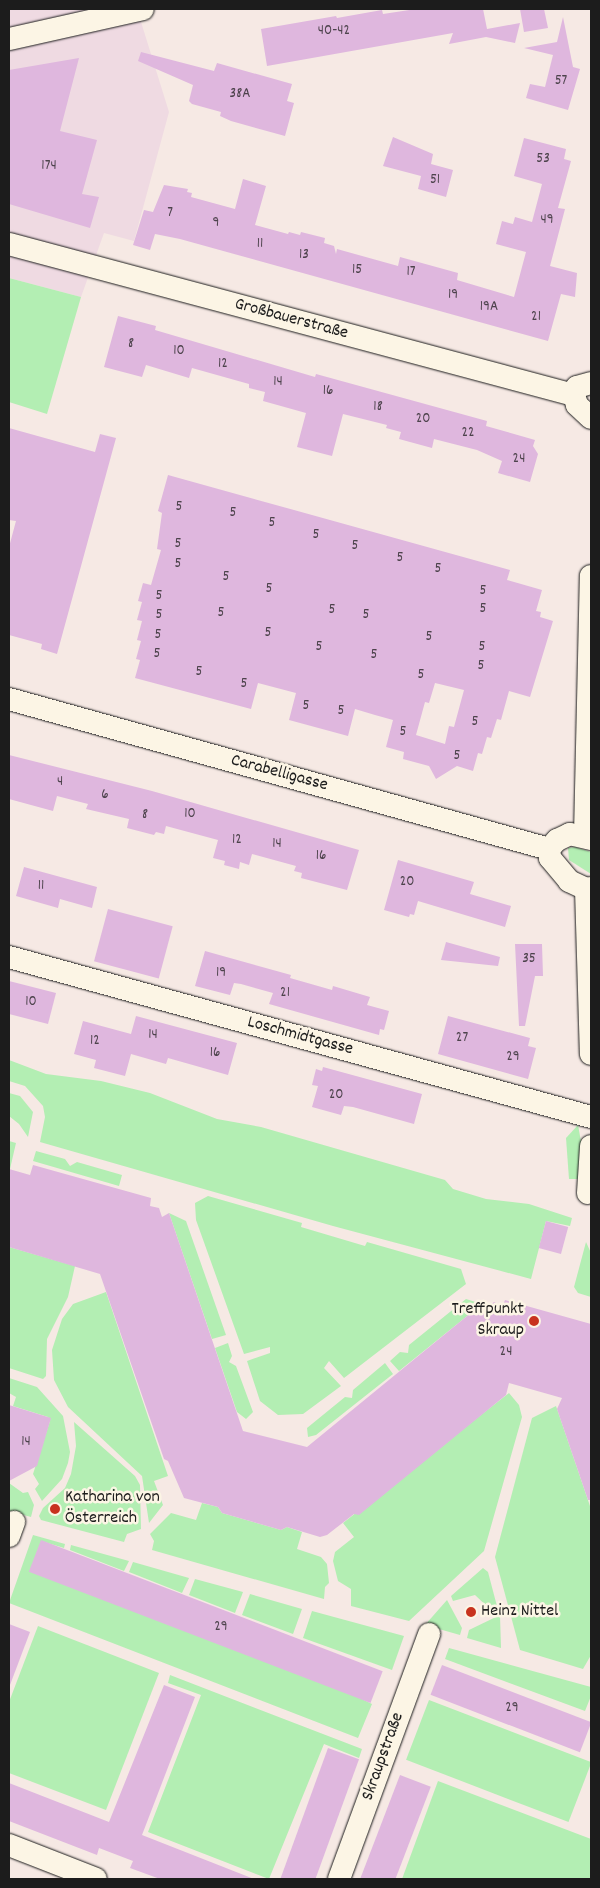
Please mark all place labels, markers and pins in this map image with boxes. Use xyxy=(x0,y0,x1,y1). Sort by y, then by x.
place label: Treffpunkt Skraup xyxy=(452,1300,524,1342)
marker: Treffpunkt Skraup xyxy=(528,1315,540,1327)
place label: Katharina von Österreich xyxy=(65,1488,160,1530)
marker: Katharina von Österreich xyxy=(49,1503,61,1515)
place label: Heinz Nittel xyxy=(481,1601,558,1623)
marker: Heinz Nittel xyxy=(465,1606,477,1618)

